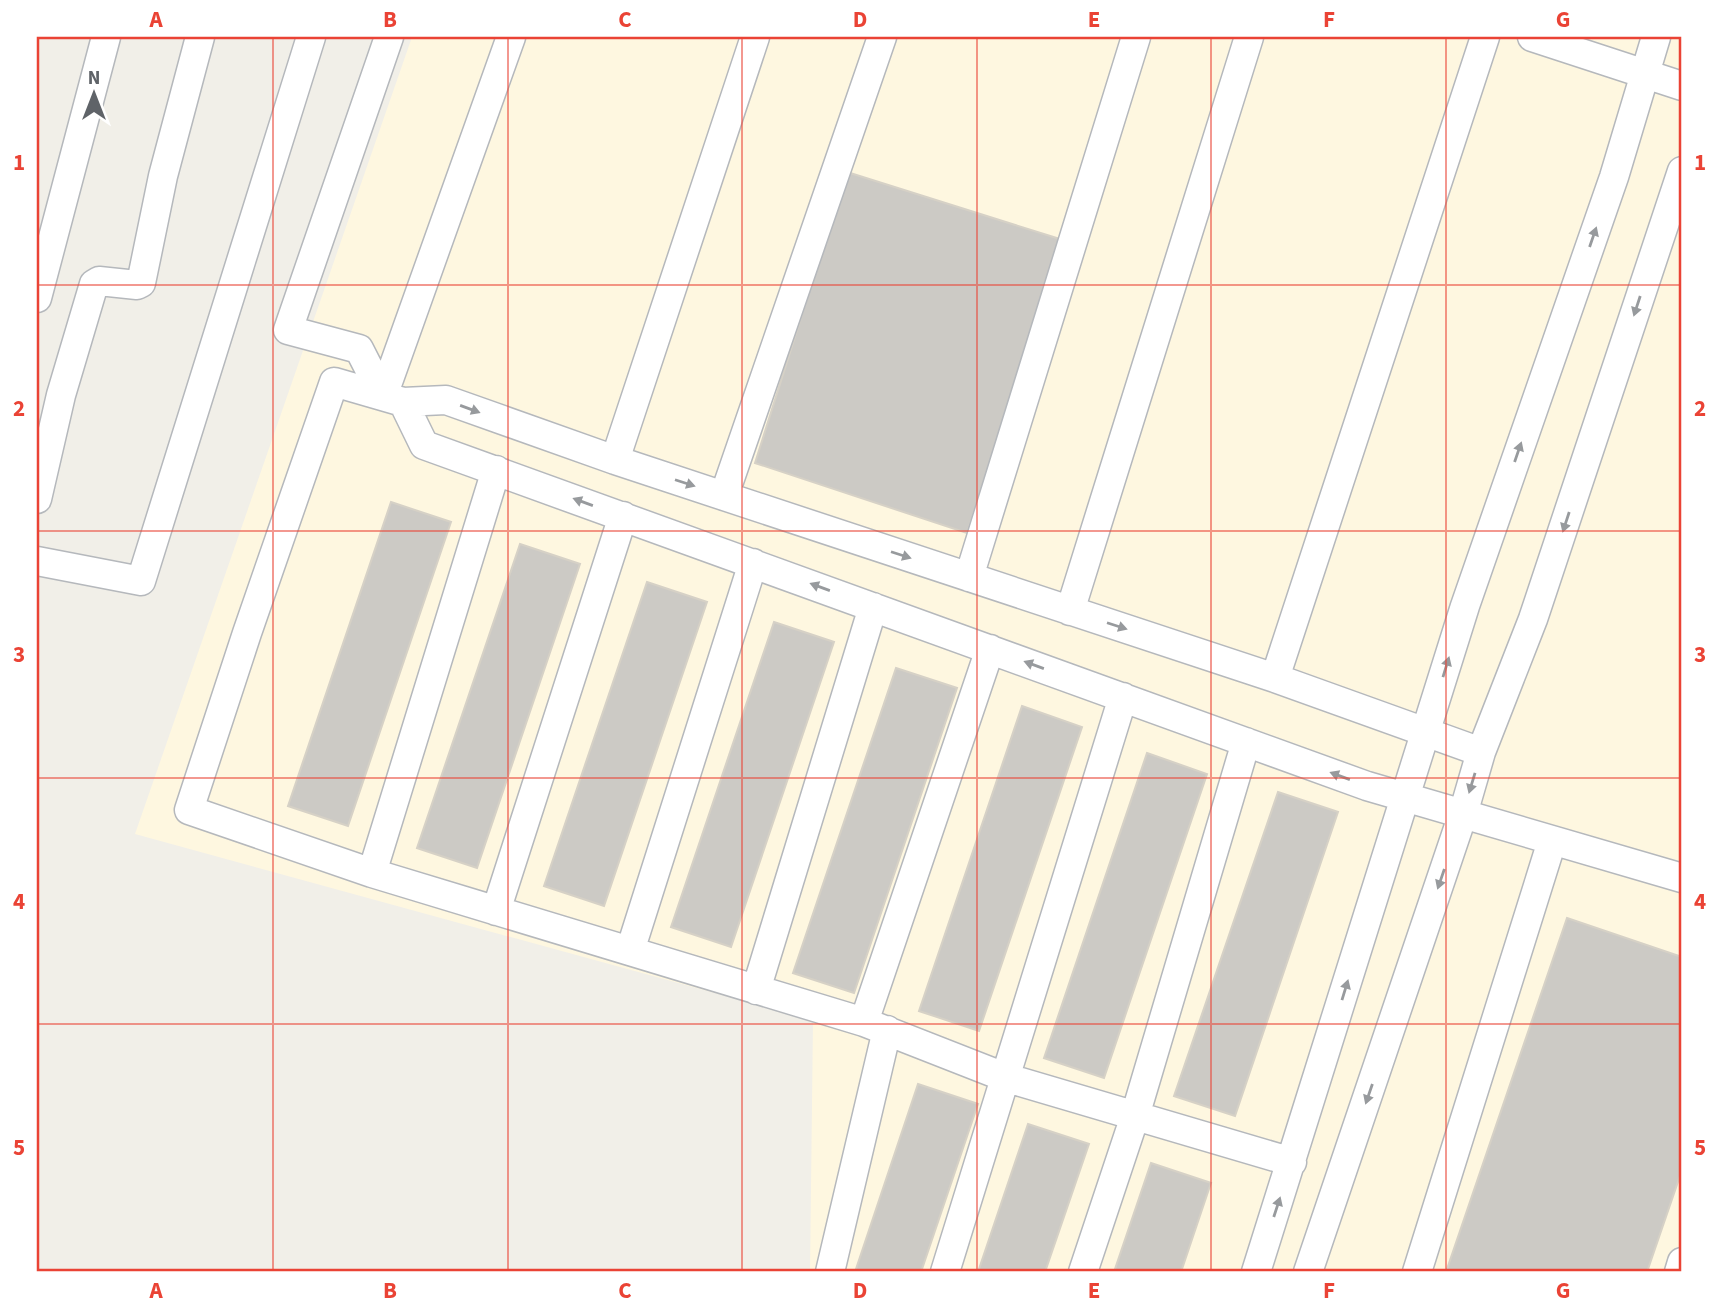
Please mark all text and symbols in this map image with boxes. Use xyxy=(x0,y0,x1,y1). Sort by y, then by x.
text: A xyxy=(148,3,163,36)
text: B xyxy=(383,3,397,36)
text: C xyxy=(618,3,632,36)
text: D xyxy=(853,3,867,36)
text: E xyxy=(1088,3,1100,36)
text: F xyxy=(1323,3,1335,36)
text: G xyxy=(1556,3,1570,36)
north arrow xyxy=(60,60,130,130)
text: N xyxy=(88,65,100,92)
text: 1 xyxy=(13,146,25,179)
text: 1 xyxy=(1694,146,1706,179)
one-way arrow xyxy=(1588,226,1599,247)
one-way arrow xyxy=(1632,296,1642,317)
text: 2 xyxy=(13,392,25,425)
text: 2 xyxy=(1694,392,1706,425)
one-way arrow xyxy=(459,404,480,415)
one-way arrow xyxy=(1513,441,1524,462)
one-way arrow xyxy=(674,478,695,489)
one-way arrow xyxy=(573,496,594,507)
one-way arrow xyxy=(1560,511,1570,532)
one-way arrow xyxy=(890,550,911,561)
one-way arrow xyxy=(810,582,831,593)
one-way arrow xyxy=(1106,621,1127,632)
text: 3 xyxy=(13,638,25,671)
text: 3 xyxy=(1694,638,1706,671)
one-way arrow xyxy=(1441,657,1451,678)
one-way arrow xyxy=(1024,659,1045,670)
one-way arrow xyxy=(1330,770,1351,781)
one-way arrow xyxy=(1466,773,1476,794)
one-way arrow xyxy=(1435,868,1446,889)
text: 4 xyxy=(13,885,25,918)
text: 4 xyxy=(1694,885,1706,918)
one-way arrow xyxy=(1341,979,1351,1000)
one-way arrow xyxy=(1363,1084,1374,1105)
text: 5 xyxy=(13,1131,25,1164)
text: 5 xyxy=(1694,1131,1706,1164)
one-way arrow xyxy=(1273,1197,1283,1218)
text: A xyxy=(148,1274,163,1307)
text: B xyxy=(383,1274,397,1307)
text: C xyxy=(618,1274,632,1307)
text: D xyxy=(853,1274,867,1307)
text: E xyxy=(1088,1274,1100,1307)
text: F xyxy=(1323,1274,1335,1307)
text: G xyxy=(1556,1274,1570,1307)

